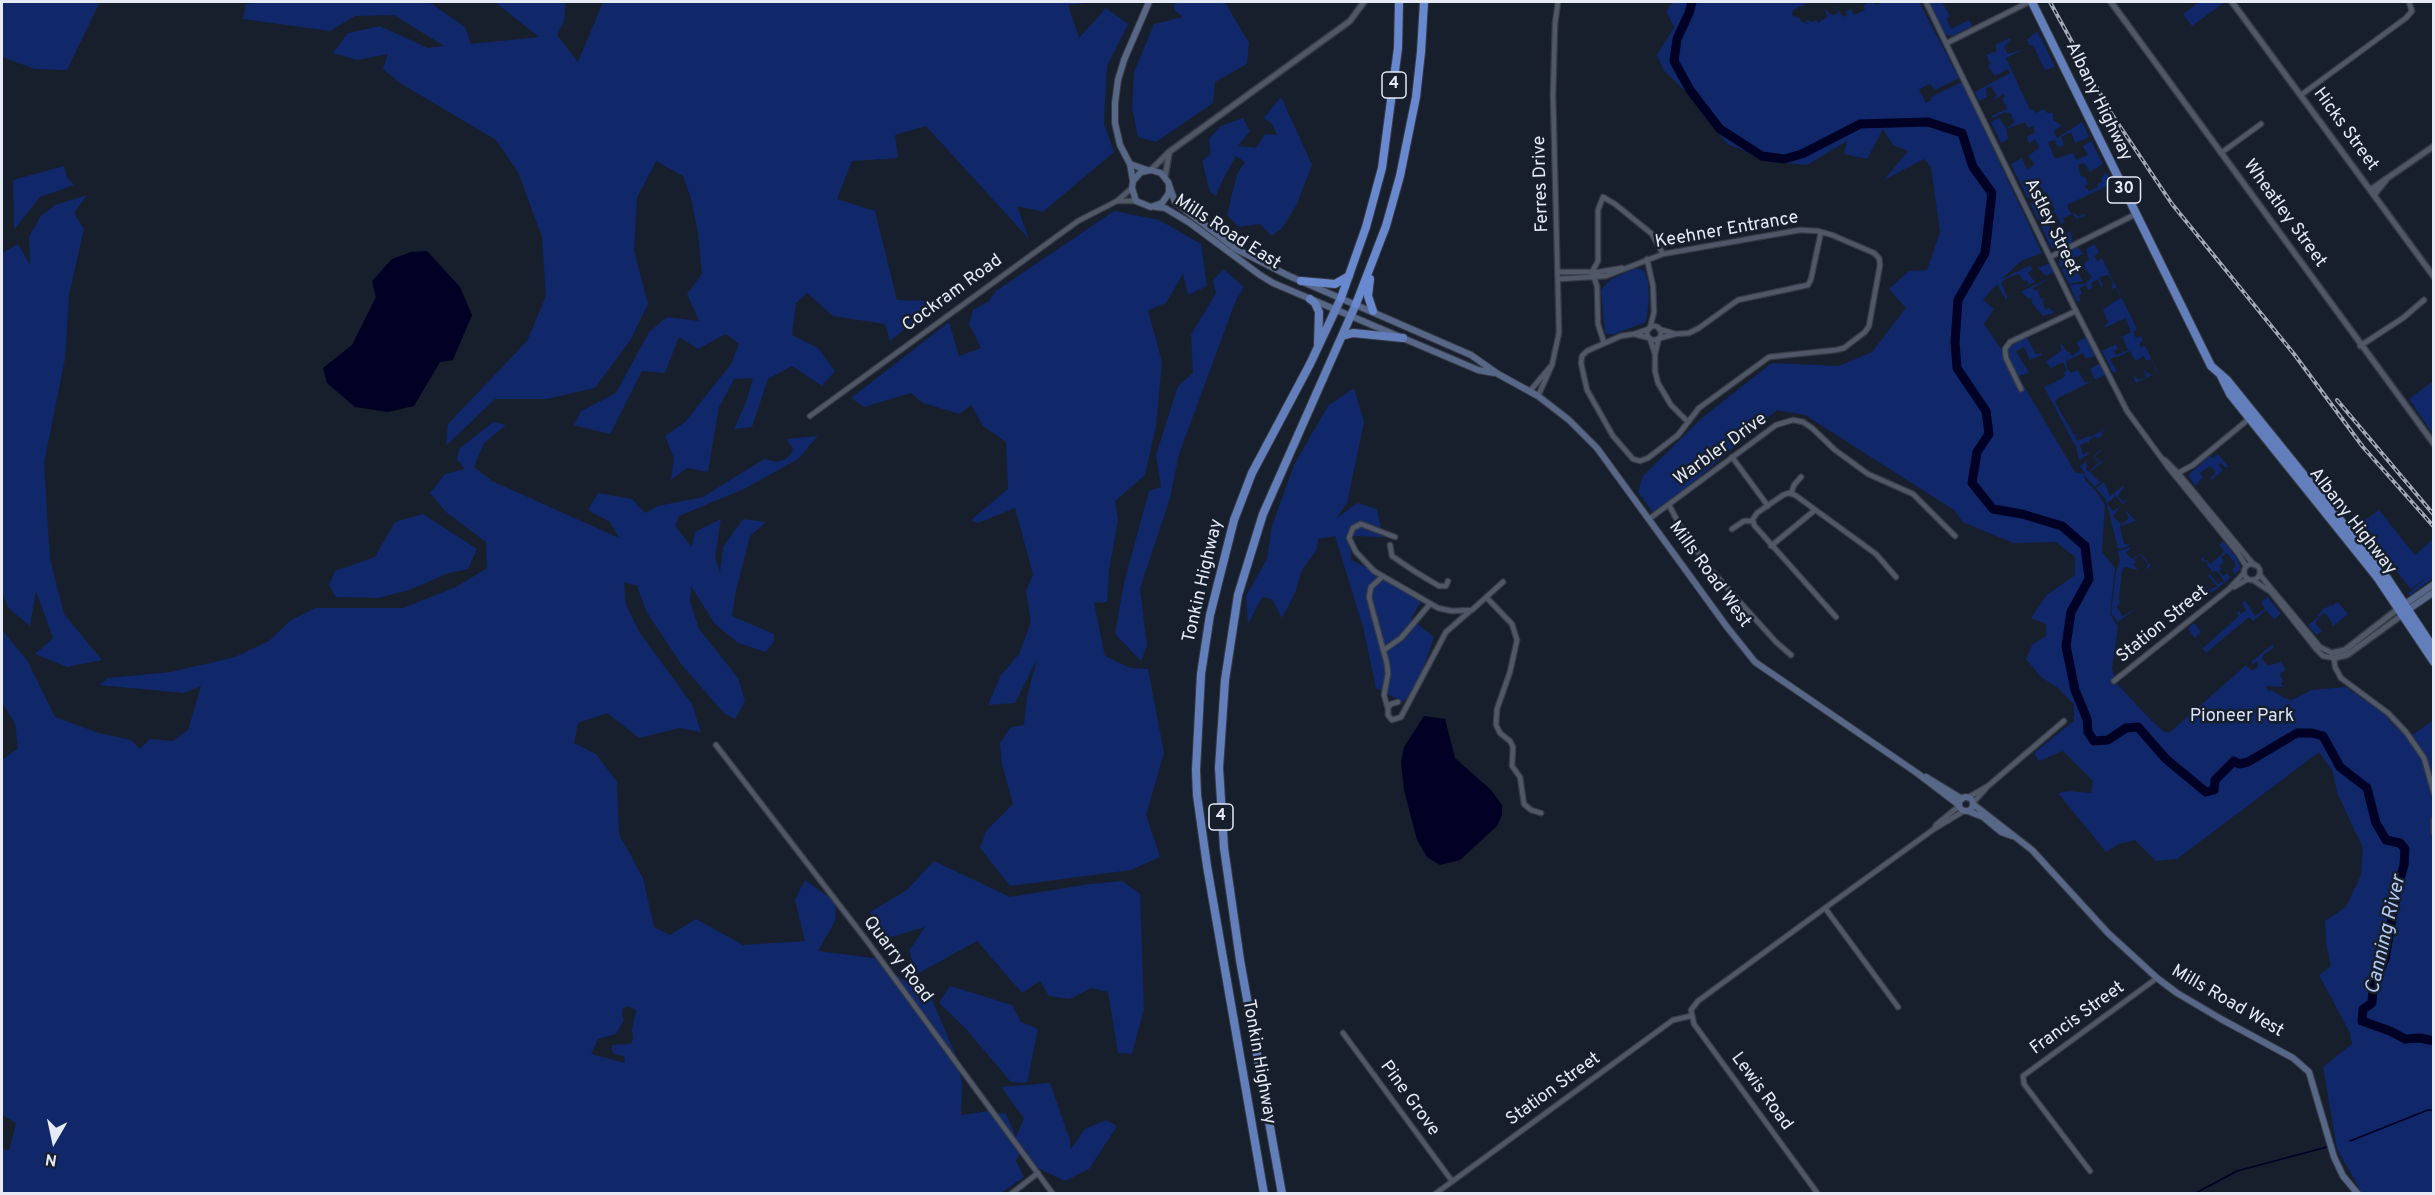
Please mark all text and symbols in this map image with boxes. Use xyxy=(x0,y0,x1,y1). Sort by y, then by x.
street label: Albany Highway xyxy=(2060,39,2136,165)
road number: 4 xyxy=(1382,72,1406,98)
street label: Hicks Street xyxy=(2308,84,2382,176)
street label: Ferres Drive xyxy=(1530,135,1554,233)
street label: Wheatley Street xyxy=(2238,156,2330,272)
street label: Astley Street xyxy=(2018,175,2084,279)
road number: 30 xyxy=(2108,177,2140,203)
street label: Mills Road East xyxy=(1170,191,1284,275)
street label: Keehner Entrance xyxy=(1654,208,1800,254)
street label: Cockram Road xyxy=(899,251,1007,337)
street label: Warbler Drive xyxy=(1670,409,1772,491)
street label: Albany Highway xyxy=(2304,464,2400,580)
street label: Tonkin Highway xyxy=(1179,517,1229,645)
street label: Mills Road West xyxy=(1663,518,1755,632)
street label: Station Street xyxy=(2113,582,2213,668)
park label: Pioneer Park xyxy=(2190,706,2294,728)
road number: 4 xyxy=(1209,804,1233,830)
water label: Canning River xyxy=(2362,873,2412,997)
street label: Quarry Road xyxy=(858,913,936,1007)
street label: Mills Road West xyxy=(2167,961,2287,1043)
street label: Francis Street xyxy=(2027,978,2129,1060)
street label: Tonkin Highway xyxy=(1236,998,1280,1126)
street label: Station Street xyxy=(1503,1049,1605,1131)
street label: Lewis Road xyxy=(1725,1049,1797,1135)
street label: Pine Grove xyxy=(1374,1057,1444,1141)
north arrow xyxy=(24,1111,84,1171)
text: N xyxy=(44,1148,58,1170)

